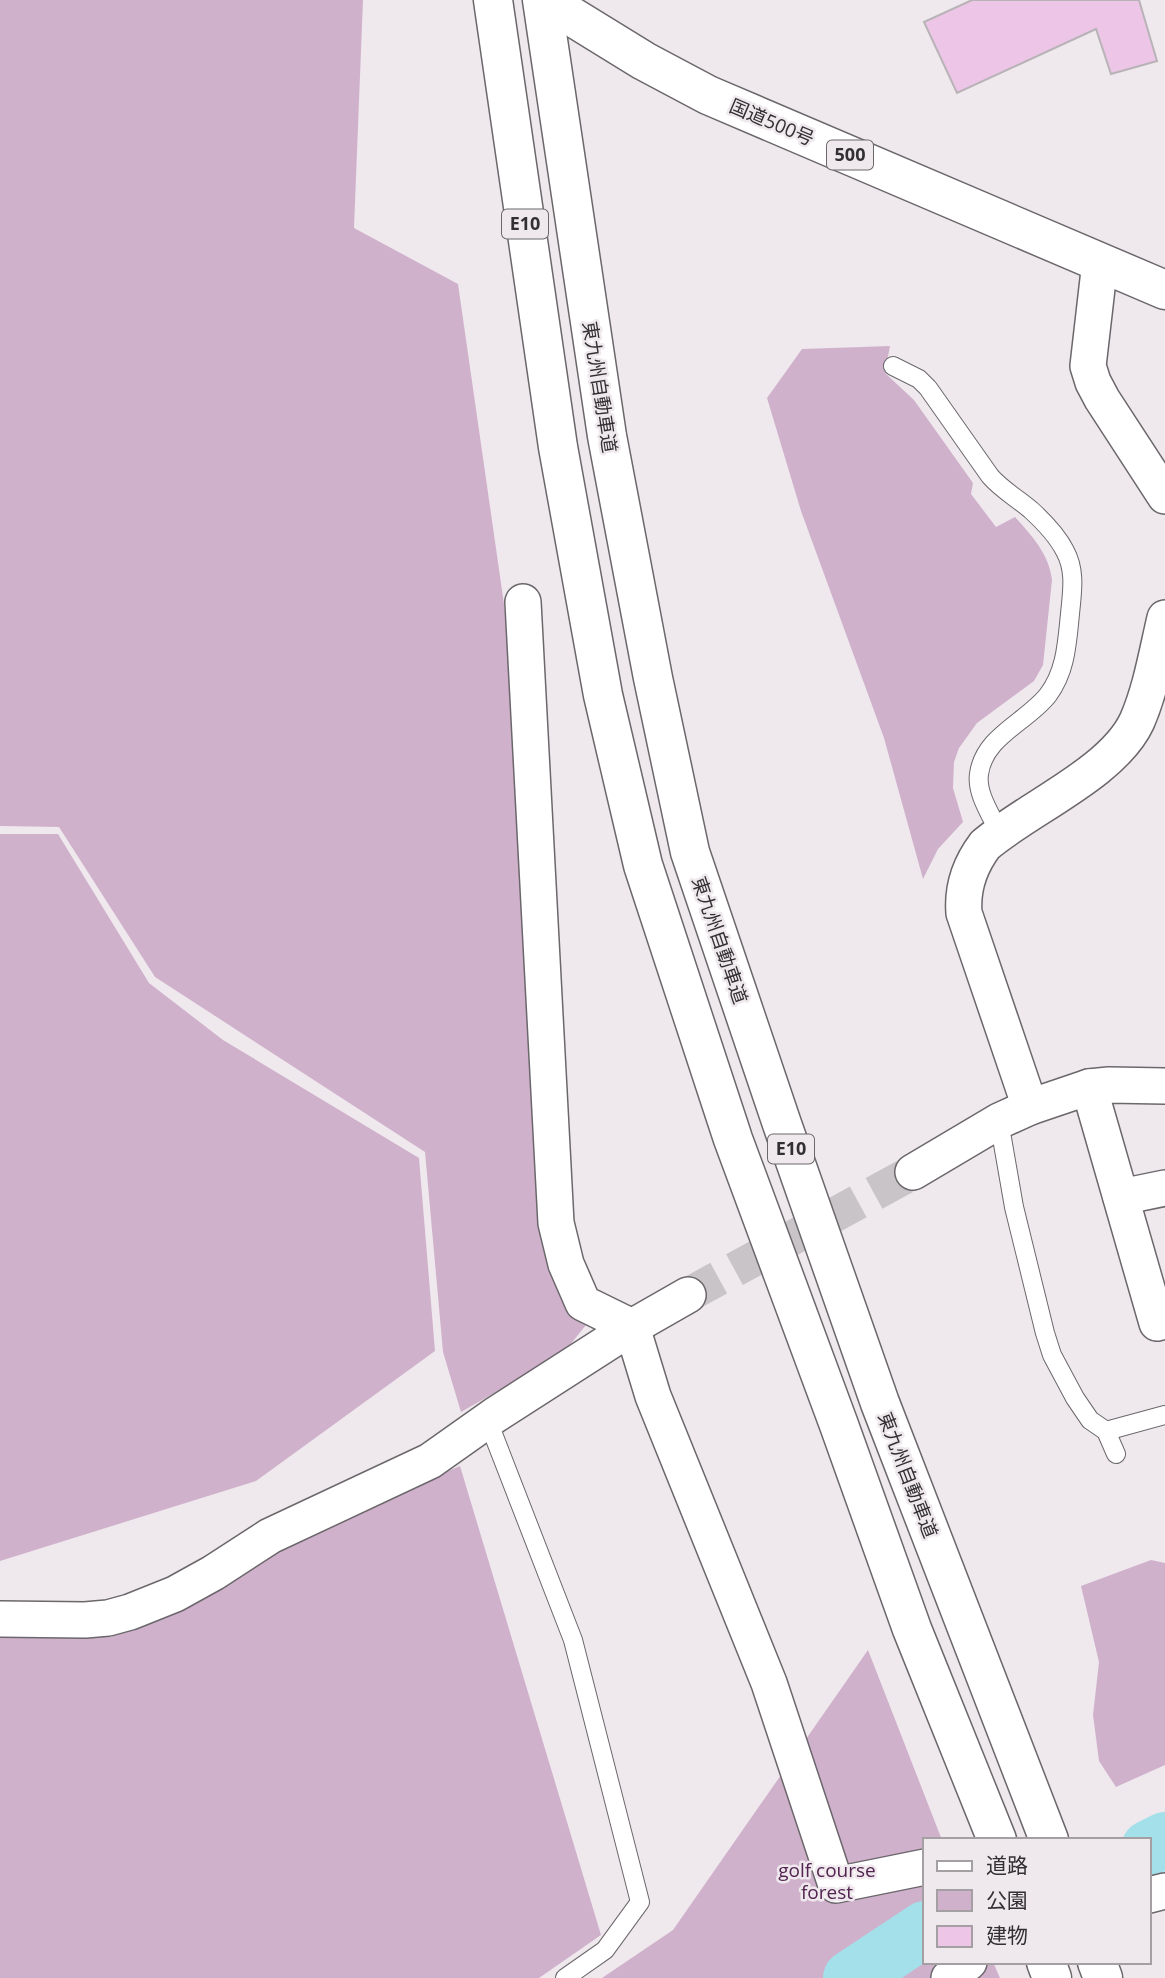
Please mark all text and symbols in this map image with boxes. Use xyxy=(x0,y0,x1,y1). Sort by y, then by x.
street label: 国道500号 xyxy=(726,93,818,151)
road number: 500 xyxy=(827,140,873,170)
road number: E10 xyxy=(502,210,548,238)
street label: 東九州自動車道 xyxy=(577,319,623,455)
street label: 東九州自動車道 xyxy=(686,873,754,1007)
road number: E10 xyxy=(768,1134,814,1164)
street label: 東九州自動車道 xyxy=(872,1408,944,1542)
legend xyxy=(923,1838,1151,1964)
text: 道路 xyxy=(986,1851,1028,1879)
park label: golf course forest xyxy=(778,1857,876,1905)
text: 公園 xyxy=(986,1886,1028,1914)
text: 建物 xyxy=(986,1921,1028,1949)

